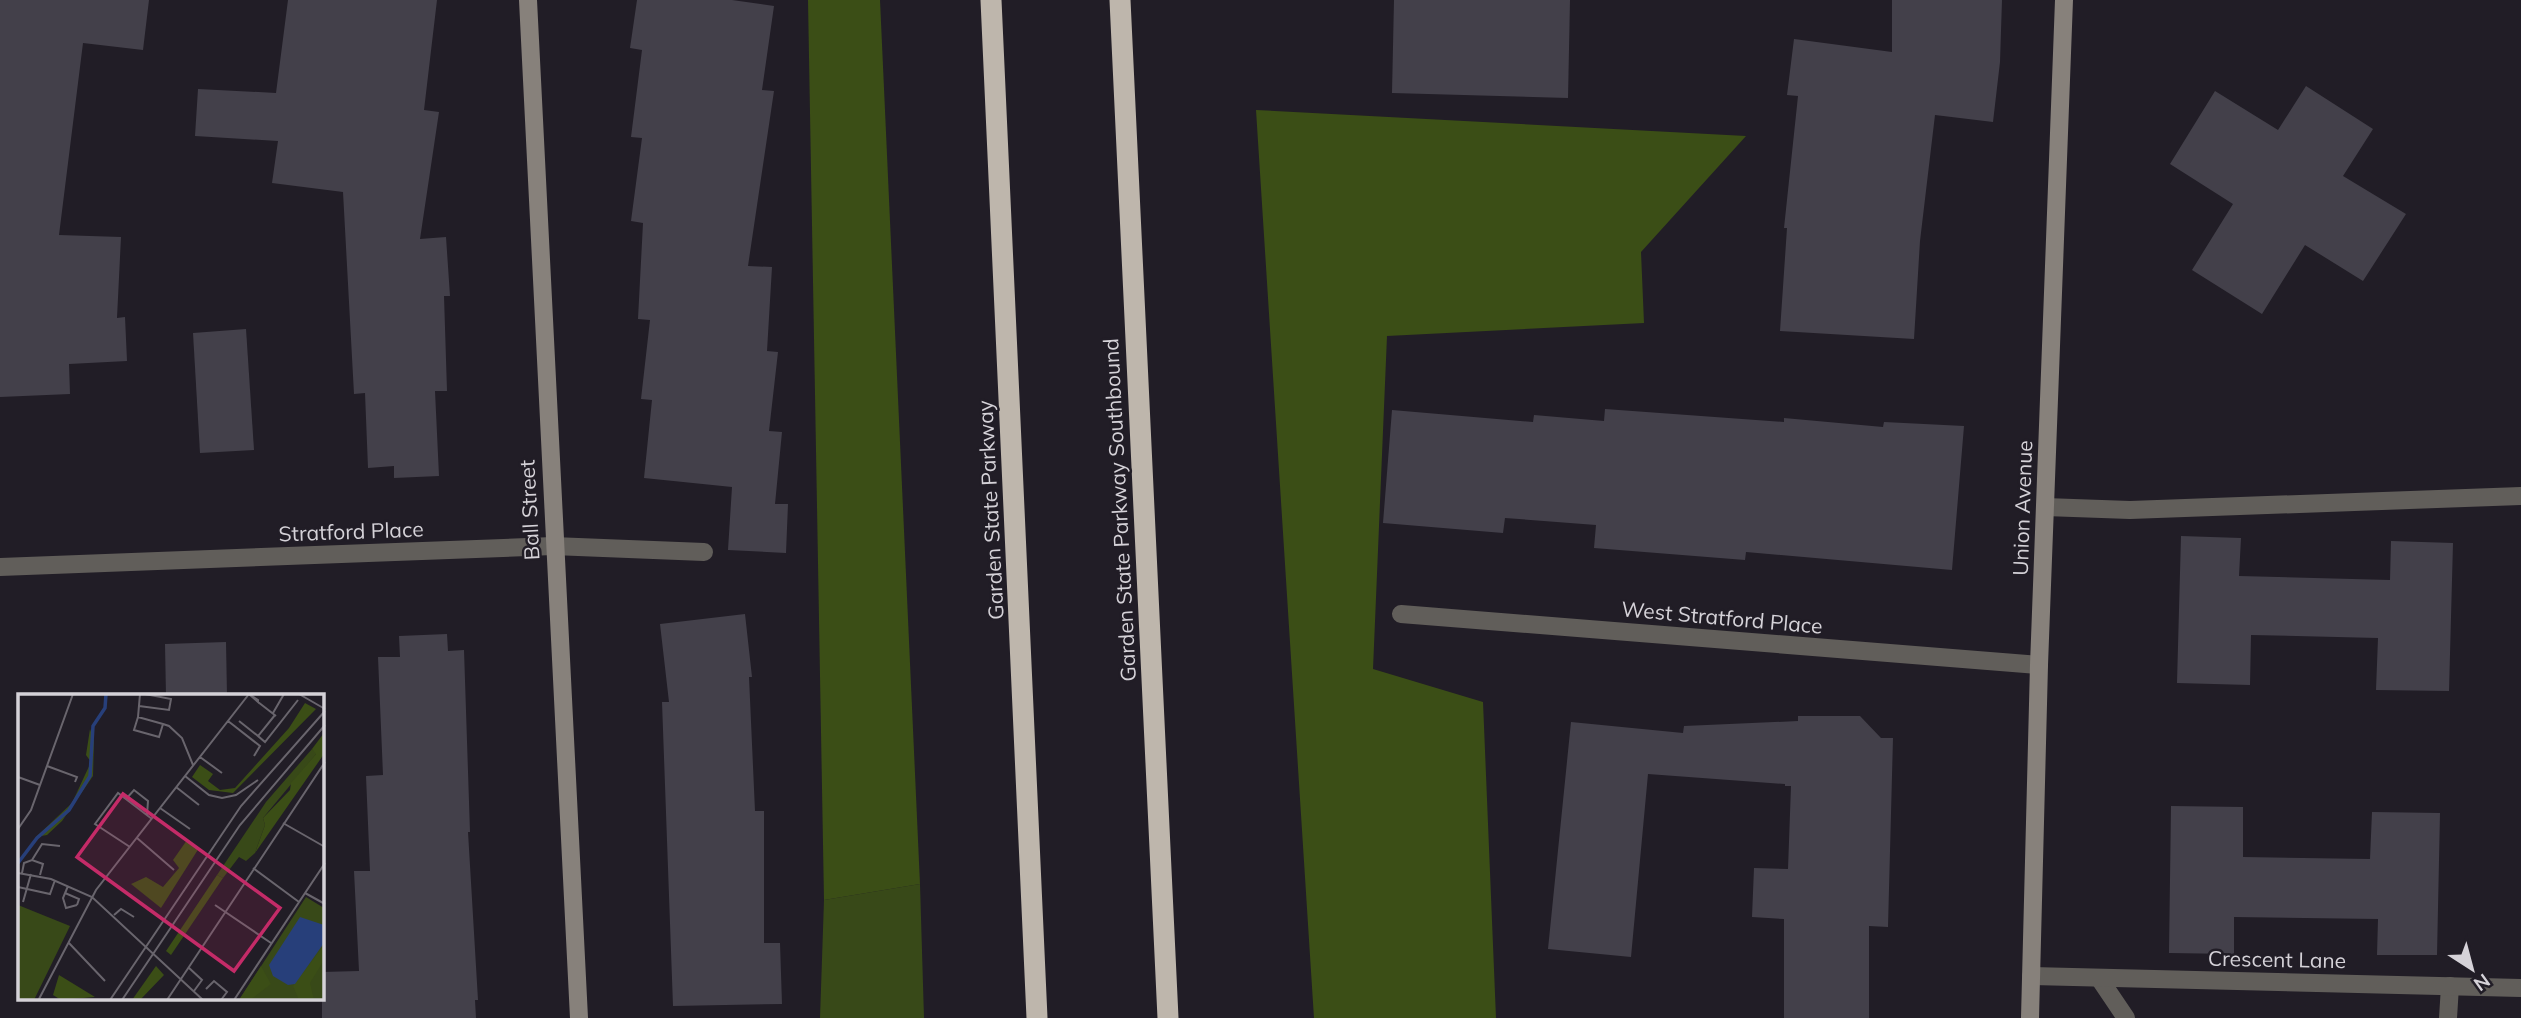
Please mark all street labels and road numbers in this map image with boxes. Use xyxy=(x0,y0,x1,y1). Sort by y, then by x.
street label: Garden State Parkway Southbound xyxy=(1097,338,1141,682)
street label: Garden State Parkway xyxy=(971,399,1009,621)
street label: Union Avenue xyxy=(2007,440,2037,576)
street label: Ball Street xyxy=(513,459,545,561)
street label: Stratford Place xyxy=(278,515,424,547)
street label: West Stratford Place xyxy=(1620,595,1824,639)
street label: Crescent Lane xyxy=(2208,945,2346,973)

